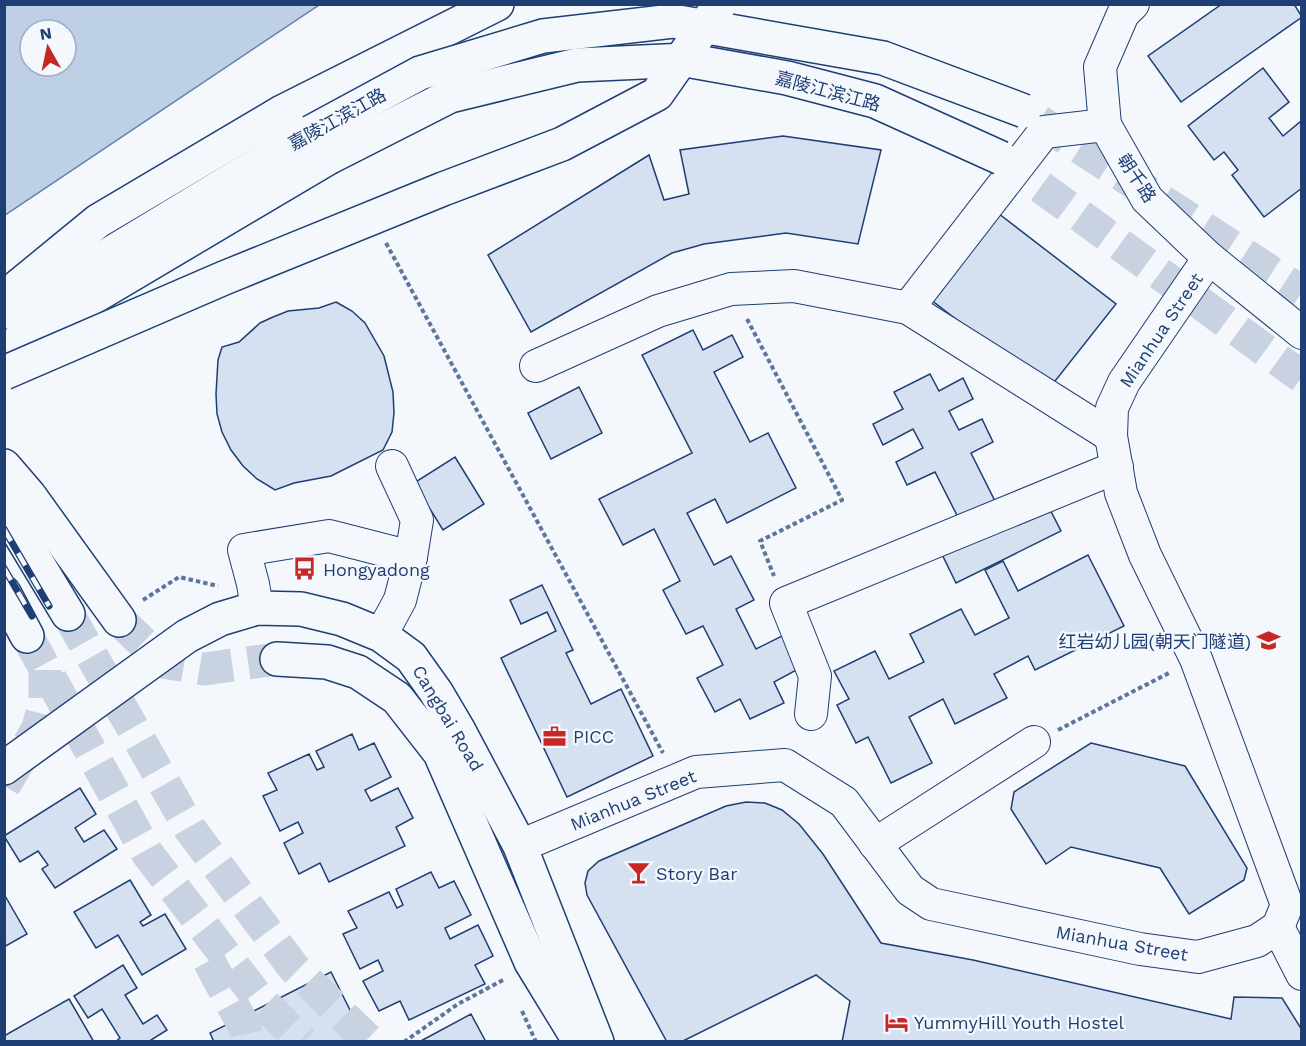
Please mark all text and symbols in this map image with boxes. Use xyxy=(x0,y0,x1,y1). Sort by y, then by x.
north arrow xyxy=(18,18,78,78)
text: N xyxy=(38,23,53,44)
street label: 嘉陵江滨江路 xyxy=(773,67,883,115)
street label: 嘉陵江滨江路 xyxy=(285,84,389,154)
street label: 朝千路 xyxy=(1113,150,1161,206)
street label: Mianhua Street xyxy=(1115,268,1207,391)
bus stop icon: Hongyadong xyxy=(292,556,318,582)
place label: Hongyadong xyxy=(323,559,430,580)
school or university icon: 红岩幼儿园(朝天门隧道) xyxy=(1256,628,1282,654)
place label: 红岩幼儿园(朝天门隧道) xyxy=(1058,631,1251,652)
street label: Cangbai Road xyxy=(408,661,488,775)
office icon: PICC xyxy=(542,723,568,749)
place label: PICC xyxy=(573,726,614,747)
street label: Mianhua Street xyxy=(567,765,699,835)
bar icon: Story Bar xyxy=(625,860,651,886)
place label: Story Bar xyxy=(656,863,738,884)
street label: Mianhua Street xyxy=(1054,921,1190,965)
hotel icon: YummyHill Youth Hostel xyxy=(883,1009,909,1035)
place label: YummyHill Youth Hostel xyxy=(914,1012,1125,1033)

